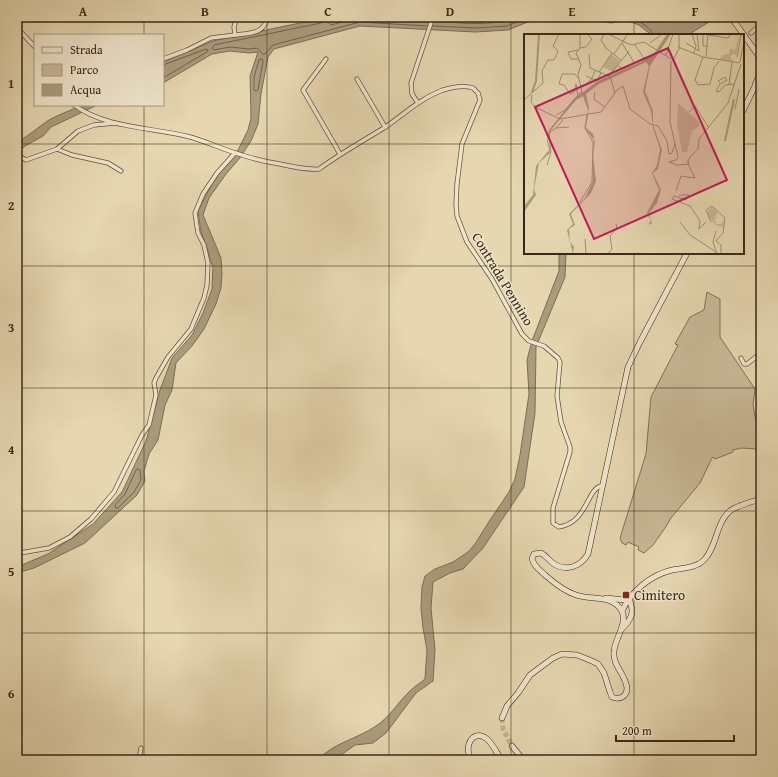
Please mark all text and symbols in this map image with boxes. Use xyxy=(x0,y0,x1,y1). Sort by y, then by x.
text: A xyxy=(79,2,88,21)
text: B xyxy=(201,2,209,21)
text: C xyxy=(324,2,332,21)
text: D xyxy=(446,2,454,21)
text: E xyxy=(569,2,576,21)
text: F xyxy=(692,2,699,21)
legend xyxy=(34,34,164,106)
inset map xyxy=(524,34,744,254)
text: Strada xyxy=(70,41,103,58)
text: Parco xyxy=(70,61,98,78)
text: 1 xyxy=(8,74,14,93)
text: Acqua xyxy=(70,81,101,98)
text: 2 xyxy=(8,196,15,215)
street label: Contrada Pennino xyxy=(467,229,539,329)
text: 3 xyxy=(8,318,14,337)
text: 4 xyxy=(8,440,15,459)
text: 5 xyxy=(8,562,15,581)
place label: Cimitero xyxy=(634,585,685,605)
marker: Cimitero xyxy=(621,590,631,600)
text: 6 xyxy=(8,684,15,703)
scale bar xyxy=(616,717,734,743)
text: 200 m xyxy=(622,722,652,739)

